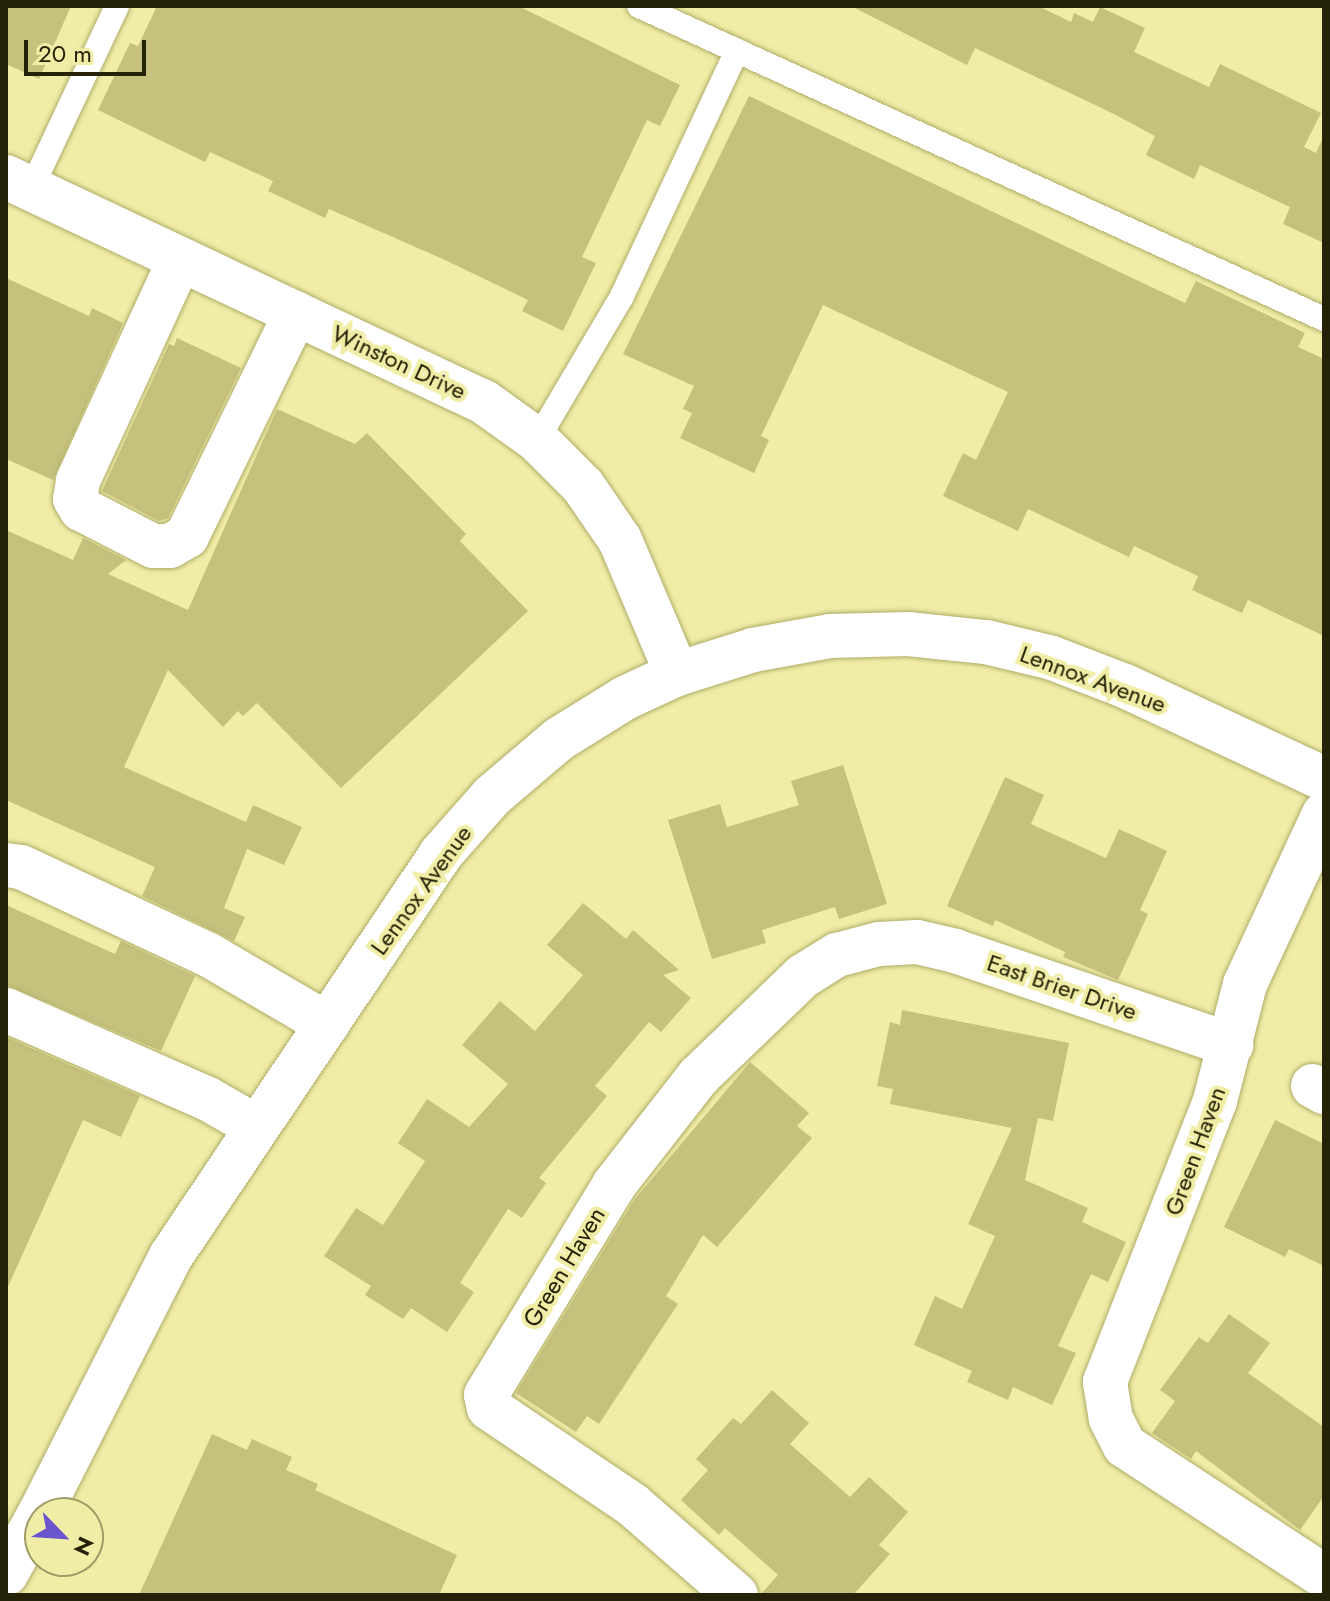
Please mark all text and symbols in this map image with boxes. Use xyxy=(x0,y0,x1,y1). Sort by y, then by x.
scale bar xyxy=(28,24,150,74)
text: 20 m xyxy=(38,36,92,71)
street label: Winston Drive xyxy=(328,318,470,406)
street label: Lennox Avenue xyxy=(1016,639,1170,719)
street label: Lennox Avenue xyxy=(364,820,478,960)
street label: East Brier Drive xyxy=(983,948,1141,1026)
street label: Green Haven xyxy=(1158,1083,1232,1219)
street label: Green Haven xyxy=(517,1202,611,1332)
north arrow xyxy=(24,1497,104,1577)
text: N xyxy=(66,1532,102,1561)

